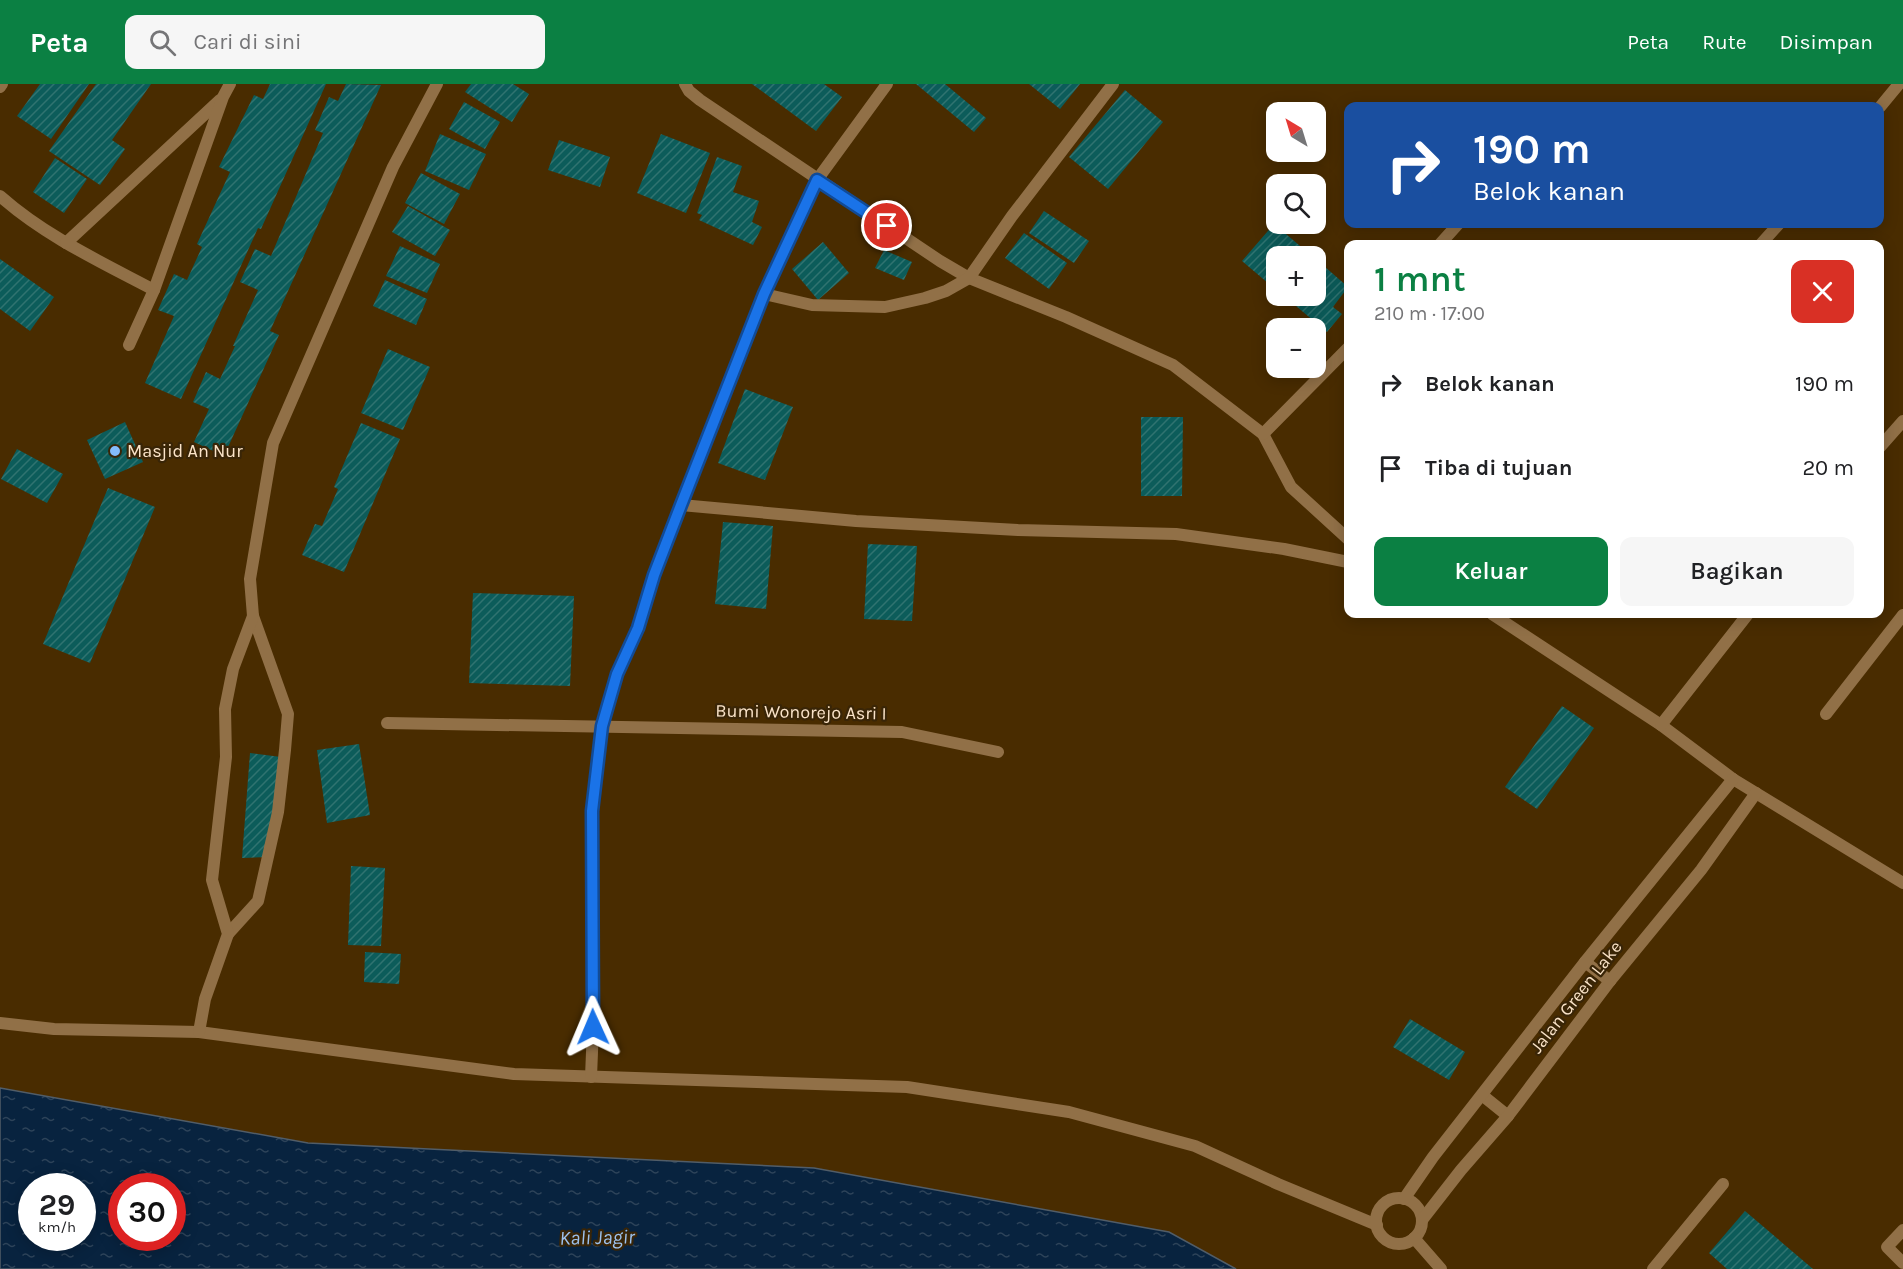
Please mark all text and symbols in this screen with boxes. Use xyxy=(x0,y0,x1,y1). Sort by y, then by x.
search box xyxy=(125,15,545,69)
text: Peta xyxy=(30,26,89,59)
icon: search xyxy=(146,26,179,59)
text: Cari di sini xyxy=(194,29,302,55)
text: Peta xyxy=(1627,30,1669,54)
text: Rute xyxy=(1702,30,1746,54)
text: Disimpan xyxy=(1779,30,1873,54)
north arrow xyxy=(1266,102,1326,162)
map controls xyxy=(1266,102,1326,378)
text: 190 m xyxy=(1473,124,1591,174)
icon: right xyxy=(1374,126,1452,204)
button: search xyxy=(1266,174,1326,234)
text: Belok kanan xyxy=(1473,175,1625,207)
pin xyxy=(861,200,912,251)
icon: arrive xyxy=(870,209,903,242)
button: + xyxy=(1266,246,1326,306)
text: 1 mnt xyxy=(1374,258,1466,300)
button: close xyxy=(1791,260,1854,323)
text: 210 m · 17:00 xyxy=(1374,302,1485,325)
button: − xyxy=(1266,318,1326,378)
icon: right xyxy=(1374,368,1407,401)
text: Belok kanan xyxy=(1425,371,1555,397)
text: 190 m xyxy=(1795,371,1854,397)
place label: Masjid An Nur xyxy=(127,440,243,462)
marker: Masjid An Nur xyxy=(108,444,122,458)
icon: arrive xyxy=(1374,452,1407,485)
text: Tiba di tujuan xyxy=(1425,455,1572,481)
text: 20 m xyxy=(1802,455,1854,481)
button: Keluar xyxy=(1374,537,1608,606)
button: Bagikan xyxy=(1620,537,1854,606)
street label: Bumi Wonorejo Asri I xyxy=(715,700,887,724)
street label: Jalan Green Lake xyxy=(1525,936,1627,1058)
position arrow xyxy=(561,995,625,1059)
speed limit sign: 30 xyxy=(108,1173,186,1251)
text: 29 xyxy=(39,1187,75,1223)
text: km/h xyxy=(38,1218,76,1236)
water label: Kali Jagir xyxy=(559,1225,636,1250)

